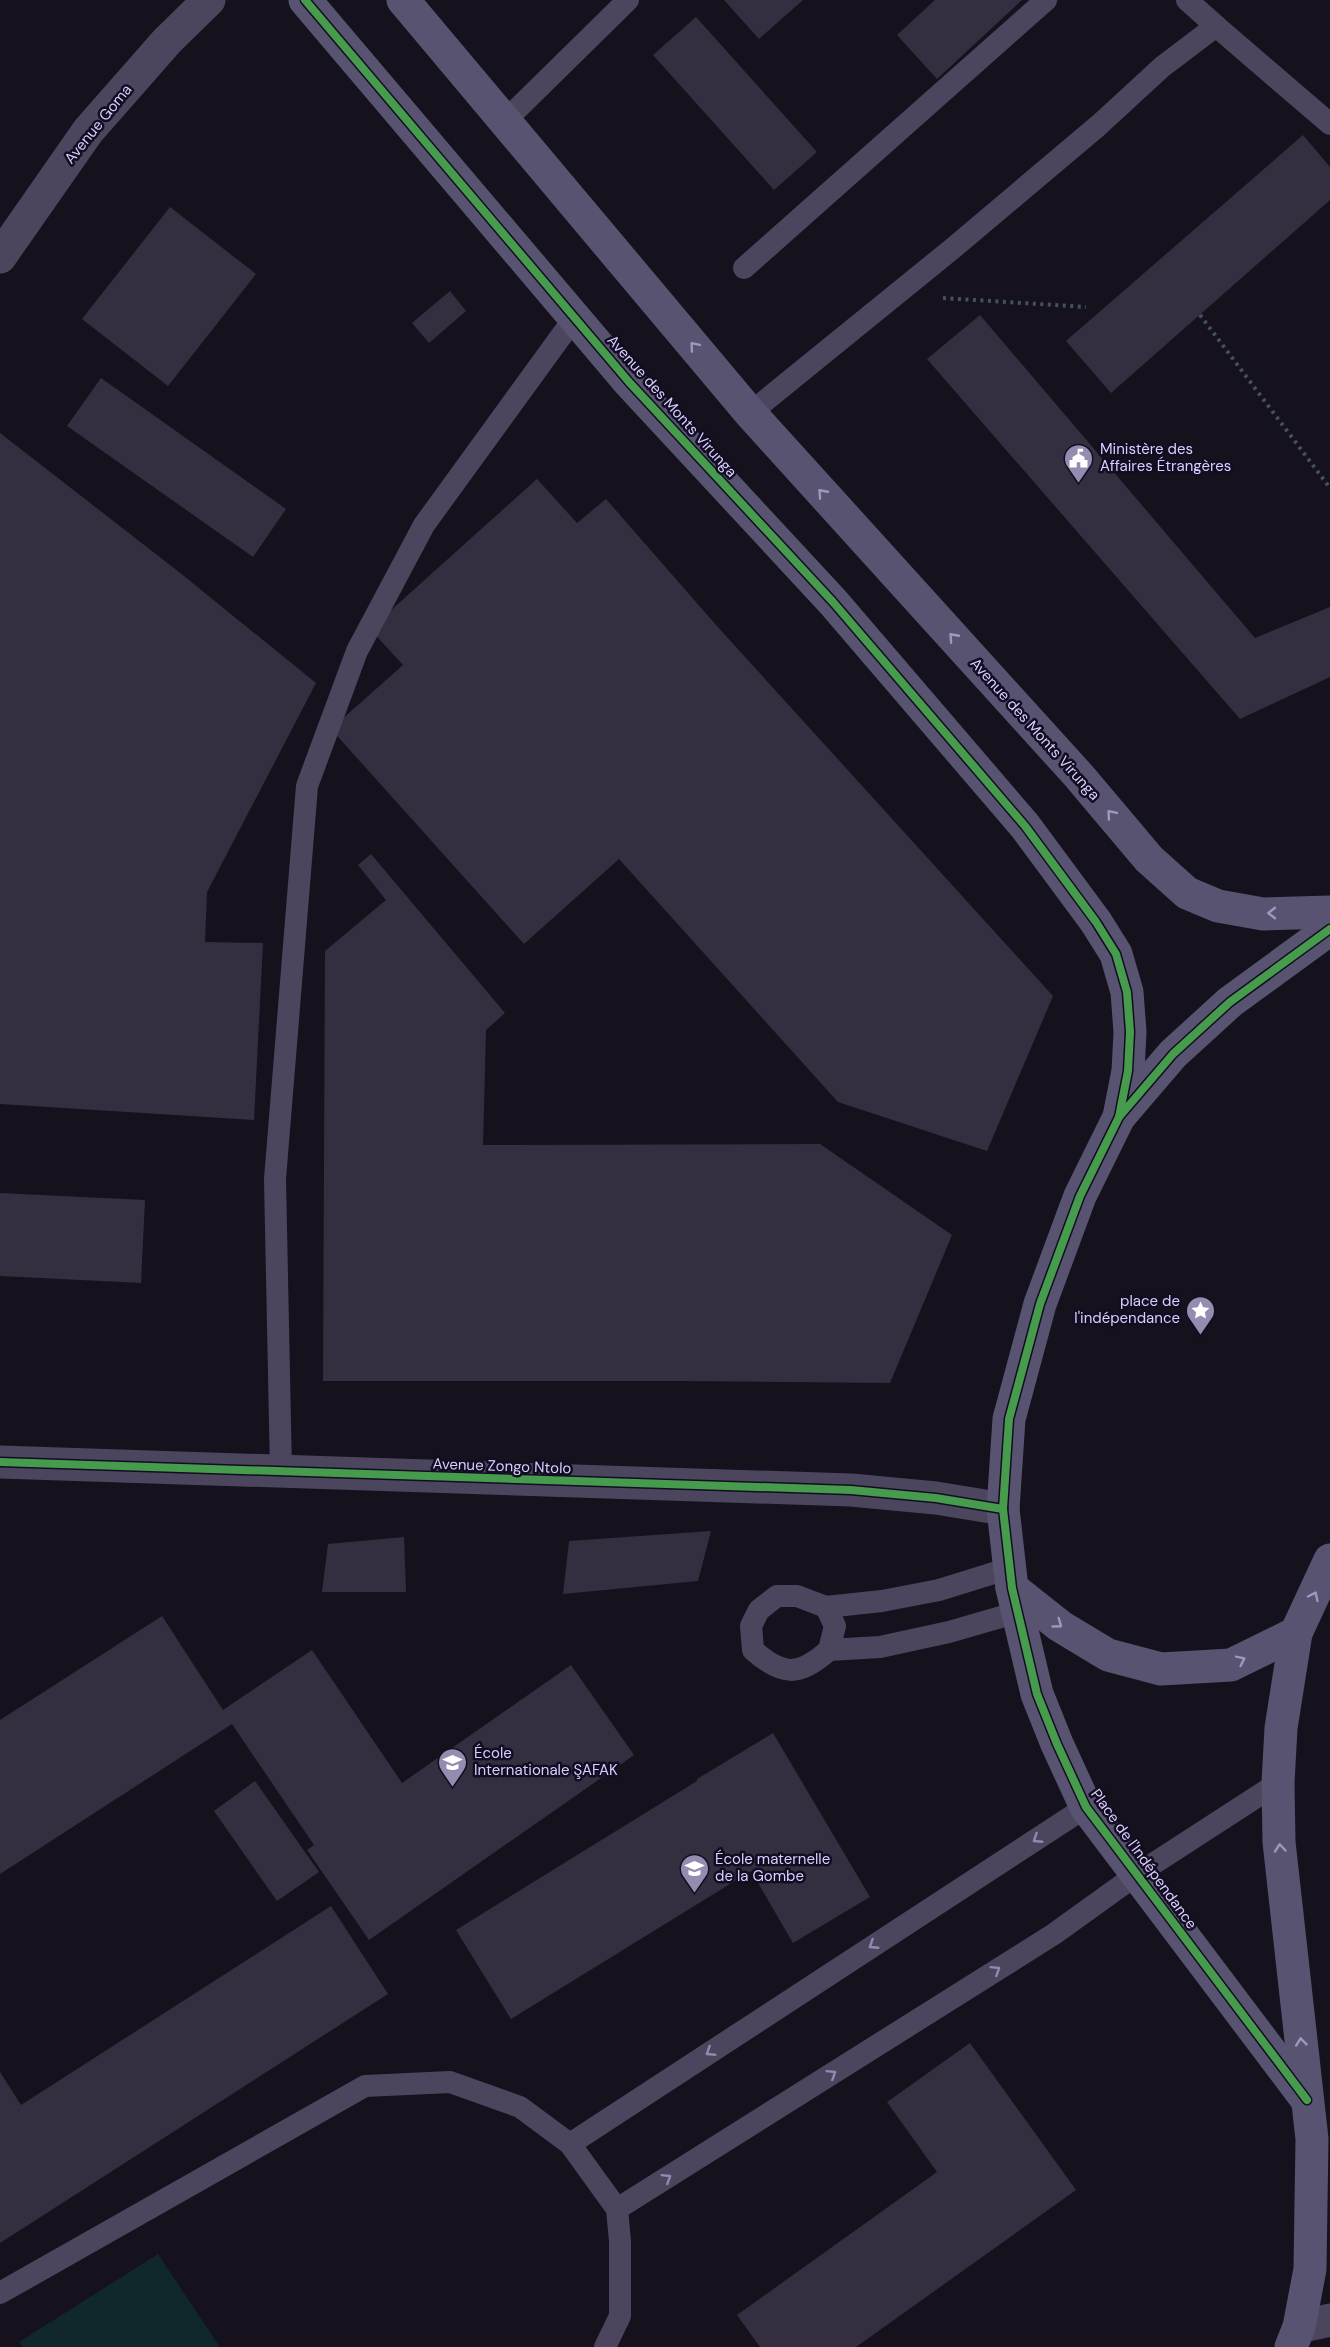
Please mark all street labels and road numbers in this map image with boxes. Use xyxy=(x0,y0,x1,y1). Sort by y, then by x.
street label: Avenue Goma xyxy=(60,80,136,168)
street label: Avenue des Monts Virunga xyxy=(603,331,741,481)
street label: Avenue des Monts Virunga xyxy=(966,654,1104,804)
street label: Avenue Zongo Ntolo xyxy=(432,1454,572,1478)
street label: Place de l'Indépendance xyxy=(1086,1785,1202,1933)

